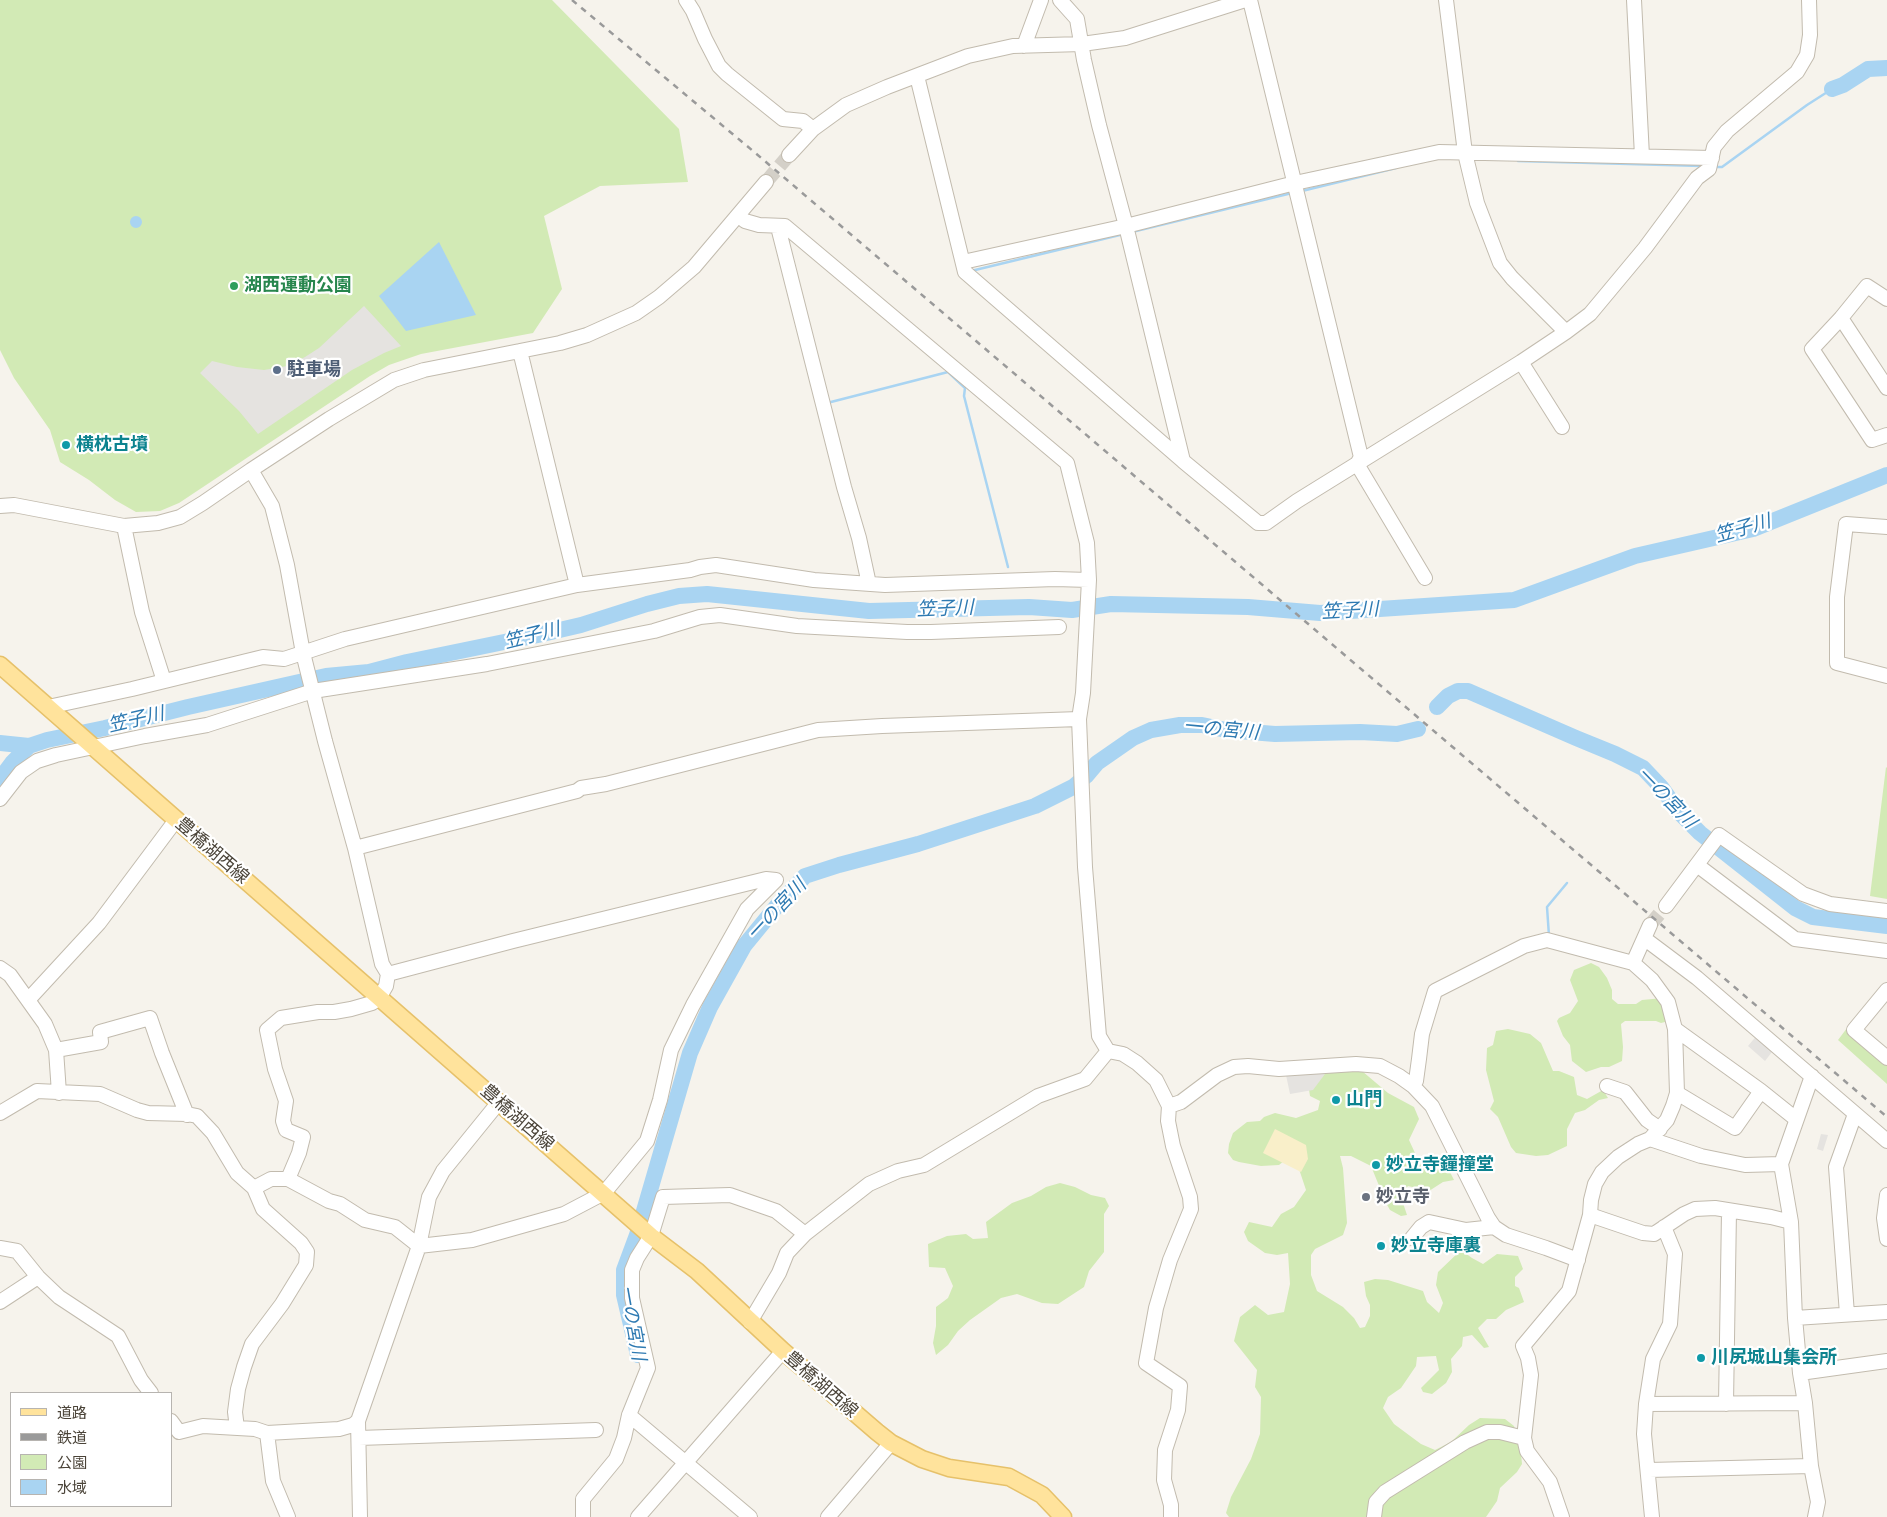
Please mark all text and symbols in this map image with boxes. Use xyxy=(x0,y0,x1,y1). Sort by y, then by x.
place label: 湖西運動公園 xyxy=(244,275,352,297)
marker: 湖西運動公園 xyxy=(228,280,240,292)
place label: 駐車場 xyxy=(287,359,341,381)
marker: 駐車場 xyxy=(271,364,283,376)
place label: 横枕古墳 xyxy=(76,434,148,456)
marker: 横枕古墳 xyxy=(60,439,72,451)
water label: 笠子川 xyxy=(1712,510,1774,548)
water label: 笠子川 xyxy=(916,597,974,621)
water label: 笠子川 xyxy=(1321,598,1379,624)
water label: 笠子川 xyxy=(502,618,562,654)
water label: 笠子川 xyxy=(106,702,166,738)
water label: 一の宮川 xyxy=(1182,715,1260,745)
water label: 一の宮川 xyxy=(1631,763,1701,833)
street label: 豊橋湖西線 xyxy=(171,813,253,889)
water label: 一の宮川 xyxy=(743,874,811,946)
street label: 豊橋湖西線 xyxy=(476,1080,558,1156)
place label: 山門 xyxy=(1346,1089,1382,1111)
marker: 山門 xyxy=(1330,1094,1342,1106)
place label: 妙立寺鐘撞堂 xyxy=(1386,1154,1494,1176)
marker: 妙立寺鐘撞堂 xyxy=(1370,1159,1382,1171)
place label: 妙立寺 xyxy=(1376,1186,1430,1208)
marker: 妙立寺 xyxy=(1360,1191,1372,1203)
place label: 妙立寺庫裏 xyxy=(1391,1235,1481,1257)
marker: 妙立寺庫裏 xyxy=(1375,1240,1387,1252)
water label: 一の宮川 xyxy=(614,1284,650,1362)
street label: 豊橋湖西線 xyxy=(780,1347,862,1423)
place label: 川尻城山集会所 xyxy=(1711,1347,1837,1369)
marker: 川尻城山集会所 xyxy=(1695,1352,1707,1364)
legend xyxy=(10,1392,172,1507)
text: 道路 xyxy=(57,1402,87,1422)
text: 鉄道 xyxy=(57,1427,87,1447)
text: 公園 xyxy=(57,1452,87,1472)
text: 水域 xyxy=(57,1477,87,1497)

